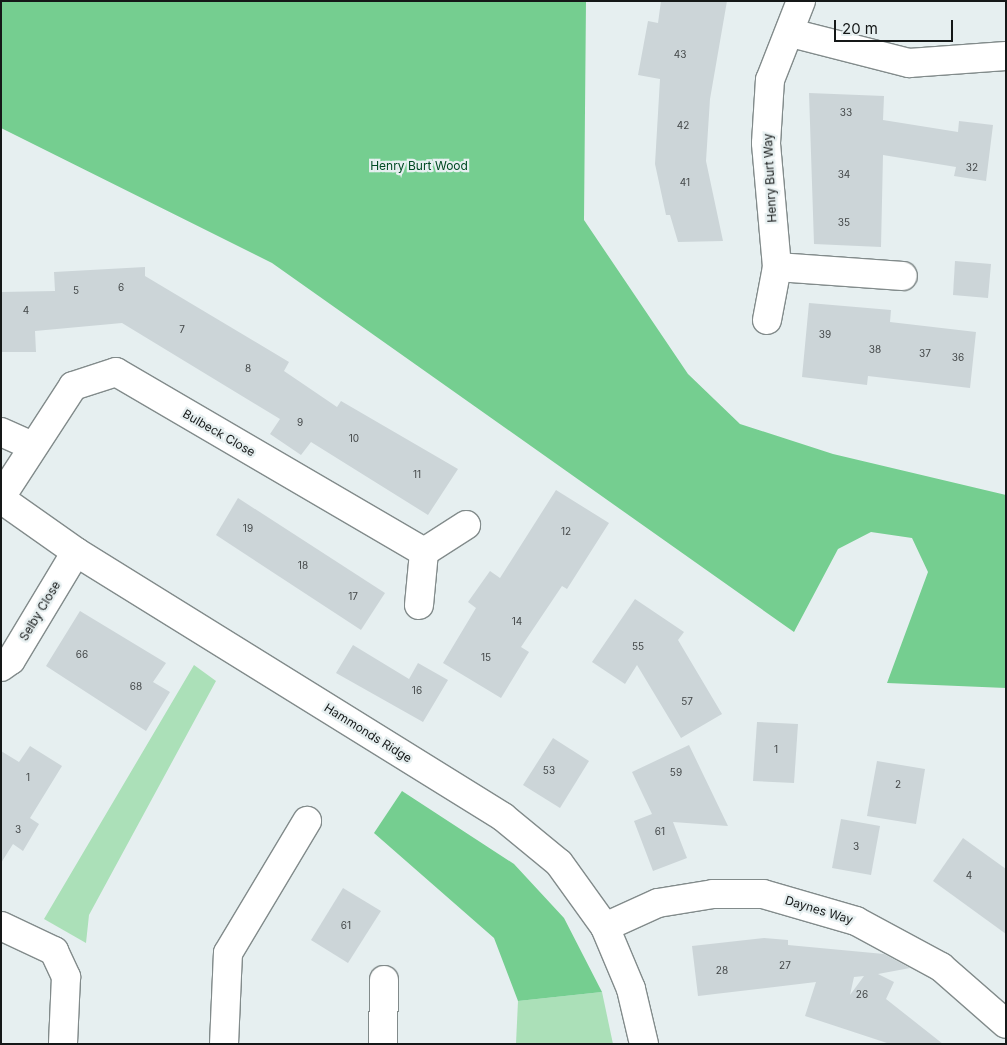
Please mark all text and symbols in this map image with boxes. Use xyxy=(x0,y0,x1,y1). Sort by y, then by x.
scale bar xyxy=(837,10,956,42)
text: 20 m xyxy=(842,19,878,38)
house number: 43 xyxy=(674,49,686,61)
house number: 33 xyxy=(840,107,852,119)
house number: 42 xyxy=(677,120,689,132)
street label: Henry Burt Way xyxy=(760,133,780,223)
park label: Henry Burt Wood xyxy=(370,159,468,173)
house number: 32 xyxy=(966,162,978,174)
house number: 34 xyxy=(838,169,850,181)
house number: 41 xyxy=(680,177,690,189)
house number: 35 xyxy=(838,217,850,229)
house number: 6 xyxy=(118,282,124,294)
house number: 5 xyxy=(73,285,79,297)
house number: 4 xyxy=(23,305,29,317)
house number: 7 xyxy=(179,324,185,336)
house number: 39 xyxy=(819,329,831,341)
house number: 38 xyxy=(869,344,881,356)
house number: 37 xyxy=(919,348,931,360)
house number: 36 xyxy=(952,352,964,364)
house number: 8 xyxy=(245,363,251,375)
street label: Bulbeck Close xyxy=(180,406,258,460)
house number: 9 xyxy=(297,417,303,429)
house number: 10 xyxy=(349,433,359,445)
house number: 11 xyxy=(413,469,421,481)
house number: 19 xyxy=(243,523,253,535)
house number: 12 xyxy=(561,526,571,538)
house number: 18 xyxy=(298,560,308,572)
street label: Selby Close xyxy=(17,579,63,643)
house number: 17 xyxy=(348,591,358,603)
house number: 14 xyxy=(512,616,522,628)
house number: 55 xyxy=(632,641,644,653)
house number: 66 xyxy=(76,649,88,661)
house number: 15 xyxy=(481,652,491,664)
house number: 68 xyxy=(130,681,142,693)
house number: 16 xyxy=(412,685,422,697)
house number: 57 xyxy=(681,696,693,708)
street label: Hammonds Ridge xyxy=(322,700,414,766)
house number: 1 xyxy=(774,744,778,756)
house number: 53 xyxy=(543,765,555,777)
house number: 59 xyxy=(670,767,682,779)
house number: 1 xyxy=(26,772,30,784)
house number: 2 xyxy=(895,779,901,791)
house number: 3 xyxy=(15,824,21,836)
house number: 61 xyxy=(655,826,665,838)
house number: 3 xyxy=(853,841,859,853)
house number: 4 xyxy=(966,870,972,882)
street label: Daynes Way xyxy=(783,893,855,927)
house number: 61 xyxy=(341,920,351,932)
house number: 27 xyxy=(779,960,791,972)
house number: 28 xyxy=(716,965,728,977)
house number: 26 xyxy=(856,989,868,1001)

